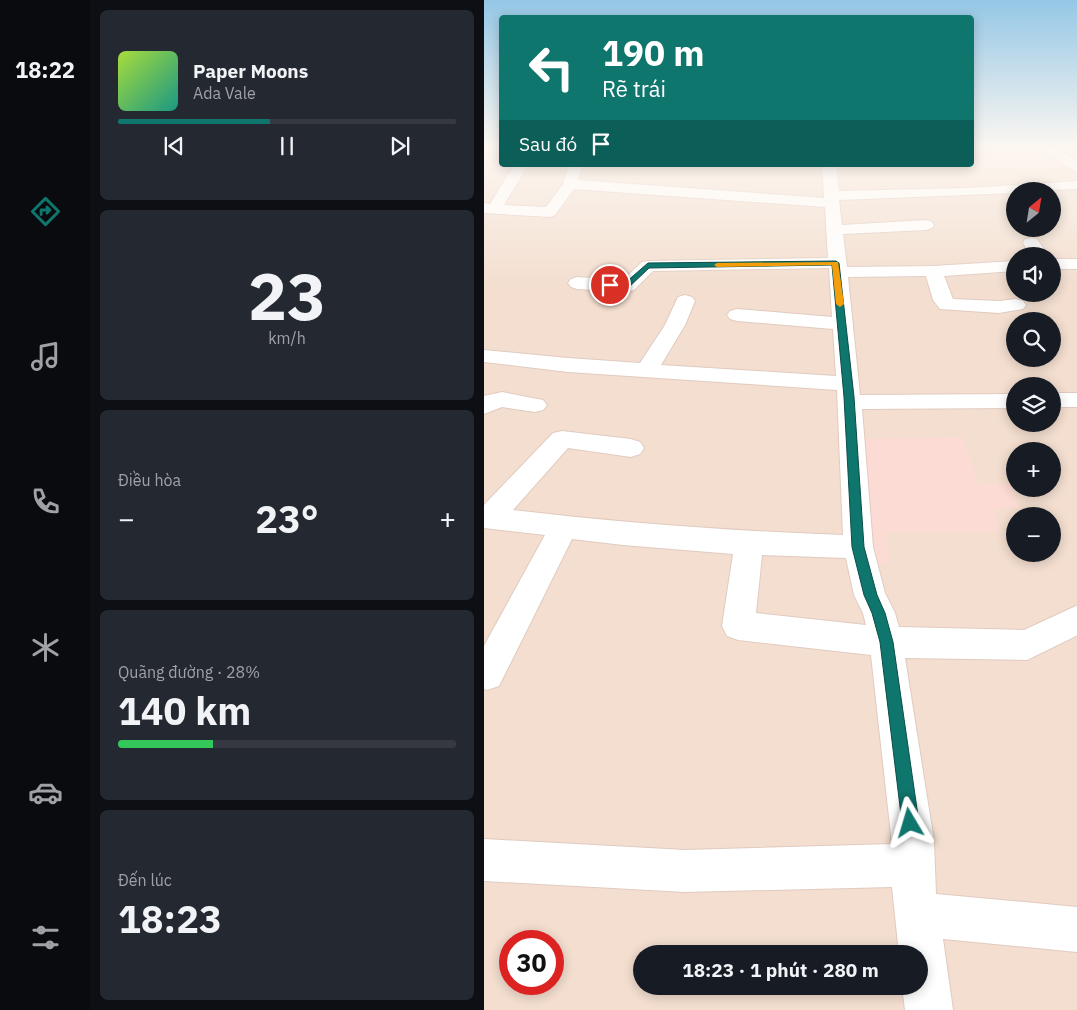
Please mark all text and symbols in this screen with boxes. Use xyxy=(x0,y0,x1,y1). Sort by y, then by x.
text: 190 m xyxy=(602,30,705,76)
icon: left xyxy=(519,35,584,100)
text: 18:22 xyxy=(15,55,75,84)
text: Paper Moons xyxy=(193,59,308,83)
text: Rẽ trái xyxy=(602,74,666,103)
text: Ada Vale xyxy=(193,83,256,103)
icon: arrive xyxy=(587,130,615,158)
icon: previous xyxy=(160,132,188,160)
icon: pause xyxy=(273,132,301,160)
icon: next xyxy=(386,132,414,160)
text: Sau đó xyxy=(519,132,577,156)
north arrow xyxy=(1006,182,1062,238)
map controls xyxy=(1006,182,1061,562)
icon: directions xyxy=(28,194,63,229)
button: sound xyxy=(1006,247,1061,302)
text: 23 xyxy=(248,253,326,338)
pin xyxy=(589,264,631,306)
icon: arrive xyxy=(596,271,624,299)
button: search xyxy=(1006,312,1061,367)
text: km/h xyxy=(268,328,306,348)
icon: music xyxy=(28,339,63,374)
button: layers xyxy=(1006,377,1061,432)
button: + xyxy=(1006,442,1061,497)
text: Điều hòa xyxy=(118,470,181,490)
icon: phone xyxy=(28,484,63,519)
text: 23° xyxy=(255,494,319,543)
text: − xyxy=(118,500,135,537)
text: + xyxy=(439,500,456,537)
button: − xyxy=(1006,507,1061,562)
icon: climate xyxy=(28,630,63,665)
text: Quãng đường · 28% xyxy=(118,662,260,682)
text: 140 km xyxy=(118,686,251,735)
icon: car xyxy=(28,775,63,810)
position arrow xyxy=(883,796,935,848)
text: Đến lúc xyxy=(118,870,172,890)
text: 18:23 xyxy=(118,894,222,943)
icon: filters xyxy=(28,920,63,955)
speed limit sign: 30 xyxy=(499,930,564,995)
text: 18:23 · 1 phút · 280 m xyxy=(682,958,879,982)

